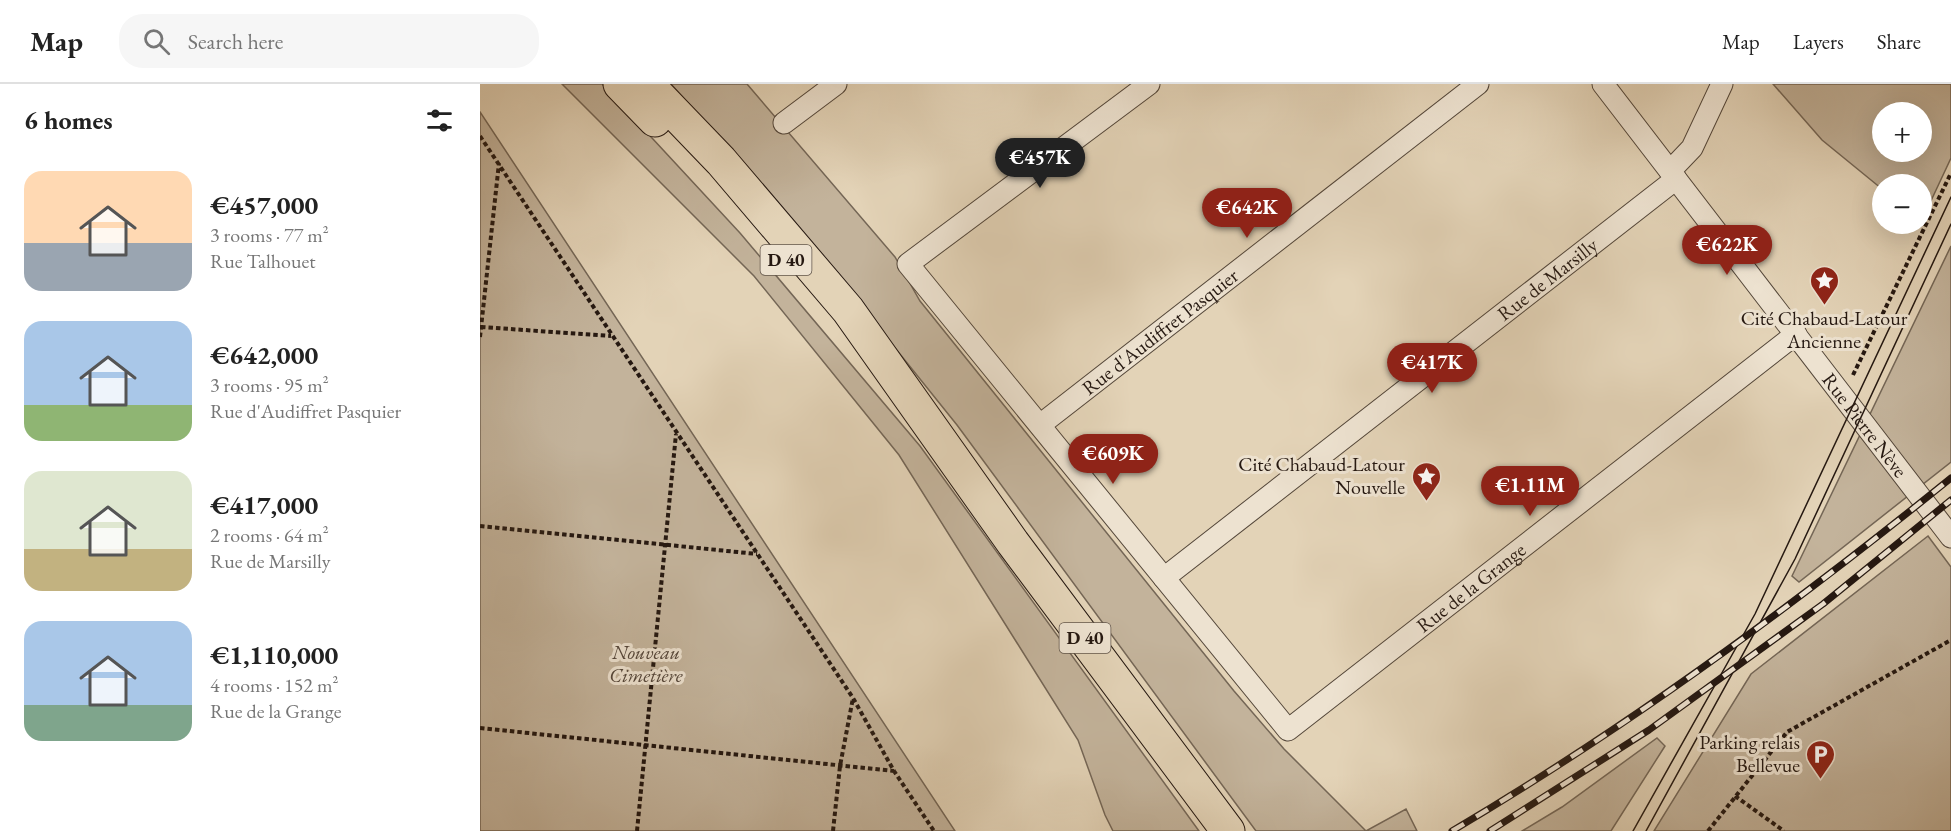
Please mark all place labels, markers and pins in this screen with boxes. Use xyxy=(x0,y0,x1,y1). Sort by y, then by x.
pin: €457K xyxy=(998,138,1082,189)
pin: €642K xyxy=(1205,188,1289,239)
pin: €622K xyxy=(1685,225,1769,276)
place icon: Cité Chabaud-Latour Ancienne xyxy=(1808,264,1840,306)
place label: Cité Chabaud-Latour Ancienne xyxy=(1741,305,1908,354)
pin: €417K xyxy=(1390,343,1474,394)
pin: €609K xyxy=(1071,434,1155,485)
place label: Cité Chabaud-Latour Nouvelle xyxy=(1238,451,1405,500)
place icon: Cité Chabaud-Latour Nouvelle xyxy=(1410,460,1442,502)
pin: €1.11M xyxy=(1481,466,1579,517)
place label: Parking relais Bellevue xyxy=(1699,729,1800,778)
parking icon: Parking relais Bellevue xyxy=(1805,738,1837,780)

